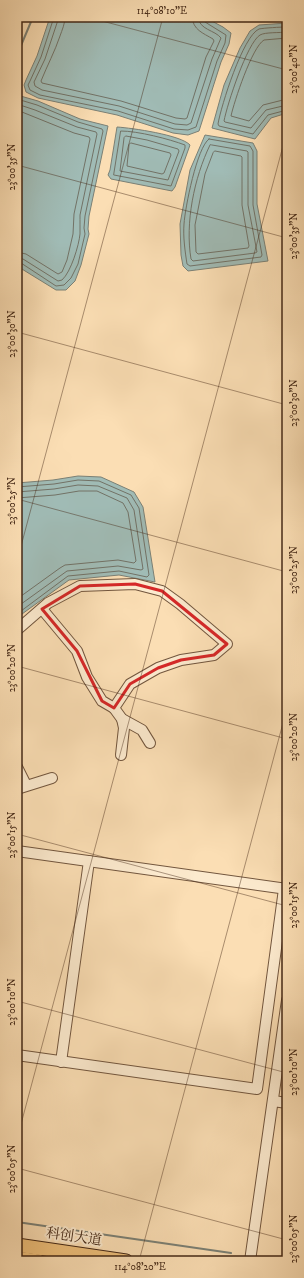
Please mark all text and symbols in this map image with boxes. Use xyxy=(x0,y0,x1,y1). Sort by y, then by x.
text: 114°08'10"E xyxy=(137,5,187,17)
text: 23°00'40"N xyxy=(288,44,300,94)
text: 23°00'35"N xyxy=(6,143,18,191)
text: 23°00'35"N xyxy=(288,212,300,260)
text: 23°00'30"N xyxy=(6,310,18,358)
text: 23°00'30"N xyxy=(288,379,300,427)
text: 23°00'25"N xyxy=(6,477,18,525)
text: 23°00'25"N xyxy=(288,546,300,594)
text: 23°00'20"N xyxy=(6,644,18,692)
text: 23°00'20"N xyxy=(288,713,300,761)
text: 23°00'15"N xyxy=(6,812,18,858)
text: 23°00'15"N xyxy=(288,882,300,928)
text: 23°00'10"N xyxy=(6,978,18,1026)
text: 23°00'10"N xyxy=(288,1048,300,1096)
text: 23°00'05"N xyxy=(6,1145,18,1193)
text: 23°00'05"N xyxy=(288,1215,300,1263)
street label: 科创大道 xyxy=(45,1224,103,1250)
text: 114°08'20"E xyxy=(114,1261,166,1273)

